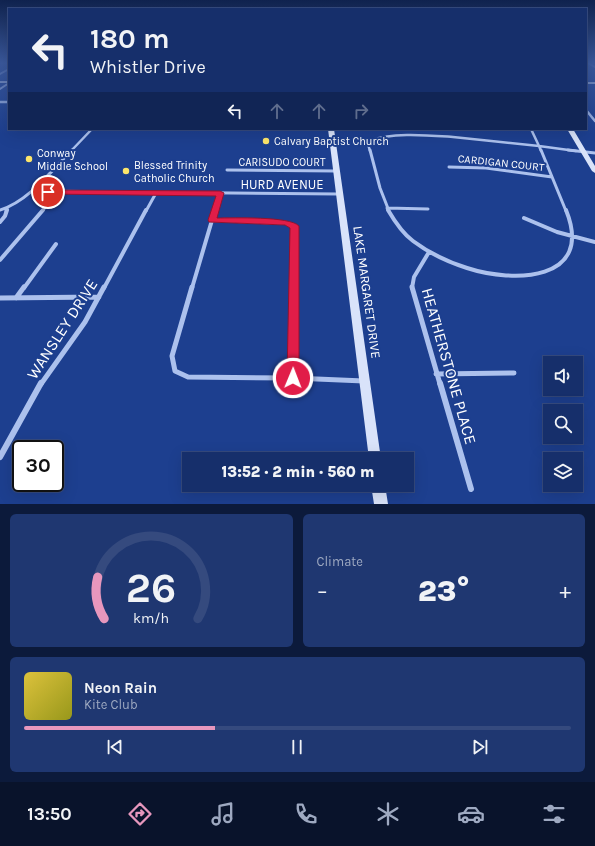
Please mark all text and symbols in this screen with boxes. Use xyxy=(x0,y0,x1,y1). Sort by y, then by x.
text: 180 m xyxy=(90,22,169,55)
icon: left xyxy=(24,24,76,76)
text: Whistler Drive xyxy=(90,56,206,78)
icon: left xyxy=(224,100,246,122)
icon: ahead xyxy=(266,100,288,122)
icon: ahead xyxy=(308,100,330,122)
icon: right xyxy=(350,100,372,122)
place label: Calvary Baptist Church xyxy=(274,135,389,148)
marker: Calvary Baptist Church xyxy=(261,136,271,146)
place label: Conway Middle School xyxy=(37,147,108,173)
street label: CARDIGAN COURT xyxy=(457,152,545,174)
marker: Conway Middle School xyxy=(24,154,34,164)
street label: CARISUDO COURT xyxy=(239,156,326,169)
place label: Blessed Trinity Catholic Church xyxy=(134,159,215,185)
marker: Blessed Trinity Catholic Church xyxy=(121,166,131,176)
pin xyxy=(31,175,65,209)
street label: HURD AVENUE xyxy=(240,177,324,192)
icon: arrive xyxy=(37,181,59,203)
street label: LAKE MARGARET DRIVE xyxy=(350,225,384,359)
street label: WANSLEY DRIVE xyxy=(23,275,101,383)
street label: HEATHERSTONE PLACE xyxy=(418,286,480,446)
map controls xyxy=(543,356,583,492)
button: sound xyxy=(543,356,583,396)
position arrow xyxy=(272,357,314,399)
button: search xyxy=(543,404,583,444)
speed limit sign: 30 xyxy=(12,440,64,492)
button: layers xyxy=(543,452,583,492)
text: 13:52 · 2 min · 560 m xyxy=(222,463,374,481)
text: Climate xyxy=(317,554,363,569)
text: 26 xyxy=(126,563,176,611)
text: 23° xyxy=(418,573,470,609)
text: − xyxy=(317,578,328,604)
text: + xyxy=(559,578,571,604)
text: km/h xyxy=(133,609,169,626)
text: Neon Rain xyxy=(84,679,157,697)
text: Kite Club xyxy=(84,697,138,712)
icon: previous xyxy=(104,736,126,758)
icon: pause xyxy=(286,736,308,758)
icon: next xyxy=(469,736,491,758)
icon: directions xyxy=(126,800,154,828)
icon: music xyxy=(209,800,237,828)
icon: phone xyxy=(292,800,320,828)
icon: climate xyxy=(374,800,402,828)
icon: car xyxy=(457,800,485,828)
icon: filters xyxy=(540,800,568,828)
text: 13:50 xyxy=(27,803,72,825)

